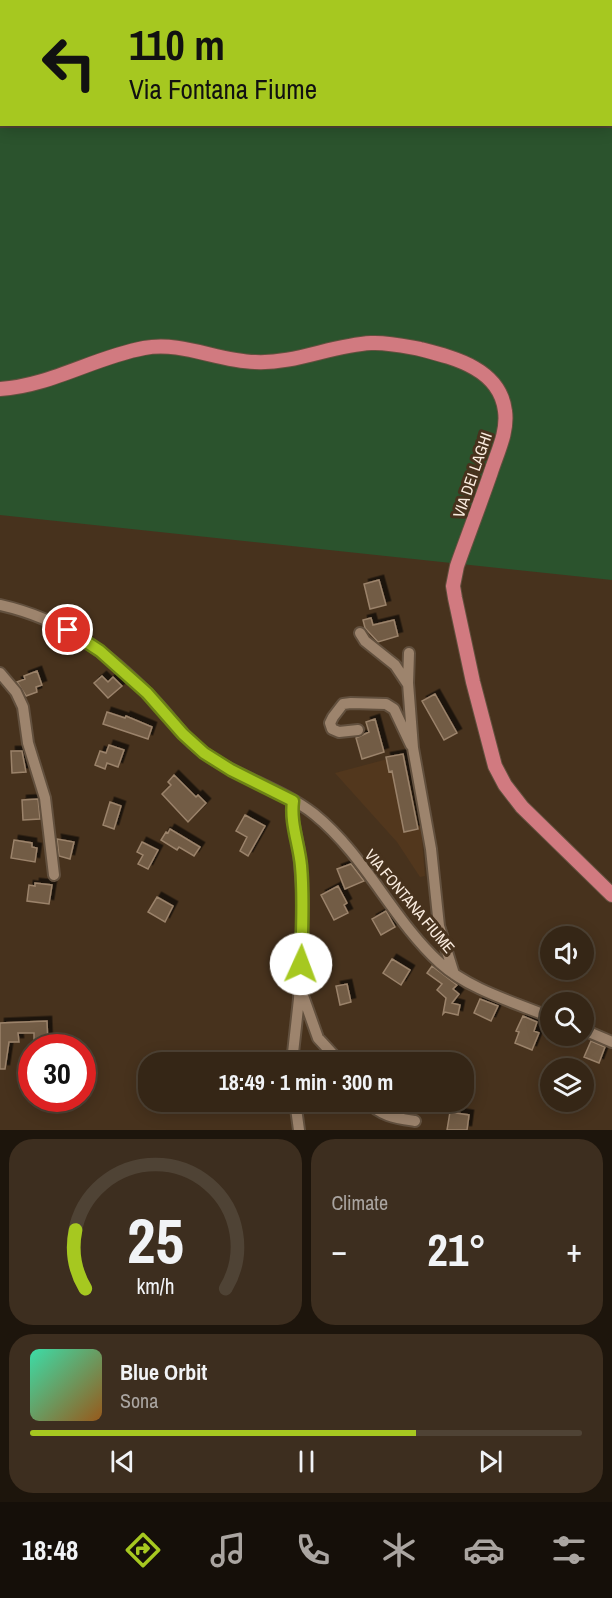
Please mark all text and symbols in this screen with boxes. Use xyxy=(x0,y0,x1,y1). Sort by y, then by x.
text: 110 m xyxy=(129,17,225,73)
icon: left xyxy=(30,24,108,102)
text: Via Fontana Fiume xyxy=(129,71,317,107)
street label: VIA DEI LAGHI xyxy=(447,429,497,521)
pin xyxy=(42,604,93,655)
icon: arrive xyxy=(51,613,84,646)
street label: VIA FONTANA FIUME xyxy=(360,844,460,958)
map controls xyxy=(540,926,594,1112)
button: sound xyxy=(540,926,594,980)
position arrow xyxy=(269,932,333,996)
button: search xyxy=(540,992,594,1046)
speed limit sign: 30 xyxy=(18,1034,96,1112)
button: layers xyxy=(540,1058,594,1112)
text: 18:49 · 1 min · 300 m xyxy=(219,1067,393,1097)
text: Climate xyxy=(332,1189,388,1216)
text: 25 xyxy=(127,1198,184,1282)
text: 21° xyxy=(427,1219,486,1280)
text: − xyxy=(332,1228,347,1272)
text: + xyxy=(566,1228,582,1272)
text: km/h xyxy=(136,1272,174,1301)
text: Blue Orbit xyxy=(120,1357,207,1387)
text: Sona xyxy=(120,1387,158,1414)
icon: previous xyxy=(106,1445,139,1478)
icon: pause xyxy=(290,1445,323,1478)
icon: next xyxy=(474,1445,507,1478)
icon: directions xyxy=(122,1529,164,1571)
icon: music xyxy=(207,1529,249,1571)
icon: phone xyxy=(292,1529,334,1571)
icon: climate xyxy=(378,1529,420,1571)
icon: car xyxy=(463,1529,505,1571)
icon: filters xyxy=(548,1529,590,1571)
text: 18:48 xyxy=(22,1532,78,1568)

